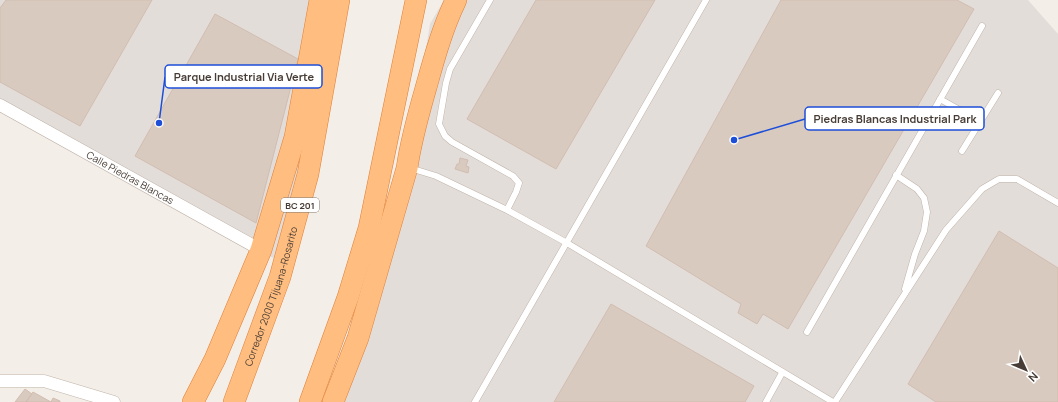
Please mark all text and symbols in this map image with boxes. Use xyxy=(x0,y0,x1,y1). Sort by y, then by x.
callout: Parque Industrial Via Verte xyxy=(165,65,322,88)
text: Parque Industrial Via Verte xyxy=(174,69,315,84)
callout: Piedras Blancas Industrial Park xyxy=(805,107,984,130)
text: Piedras Blancas Industrial Park xyxy=(813,111,978,126)
street label: Calle Piedras Blancas xyxy=(84,147,176,207)
road number: BC 201 xyxy=(281,198,319,212)
street label: Corredor 2000 Tijuana-Rosarito xyxy=(241,225,300,368)
north arrow xyxy=(1006,350,1046,390)
text: N xyxy=(1025,369,1042,385)

